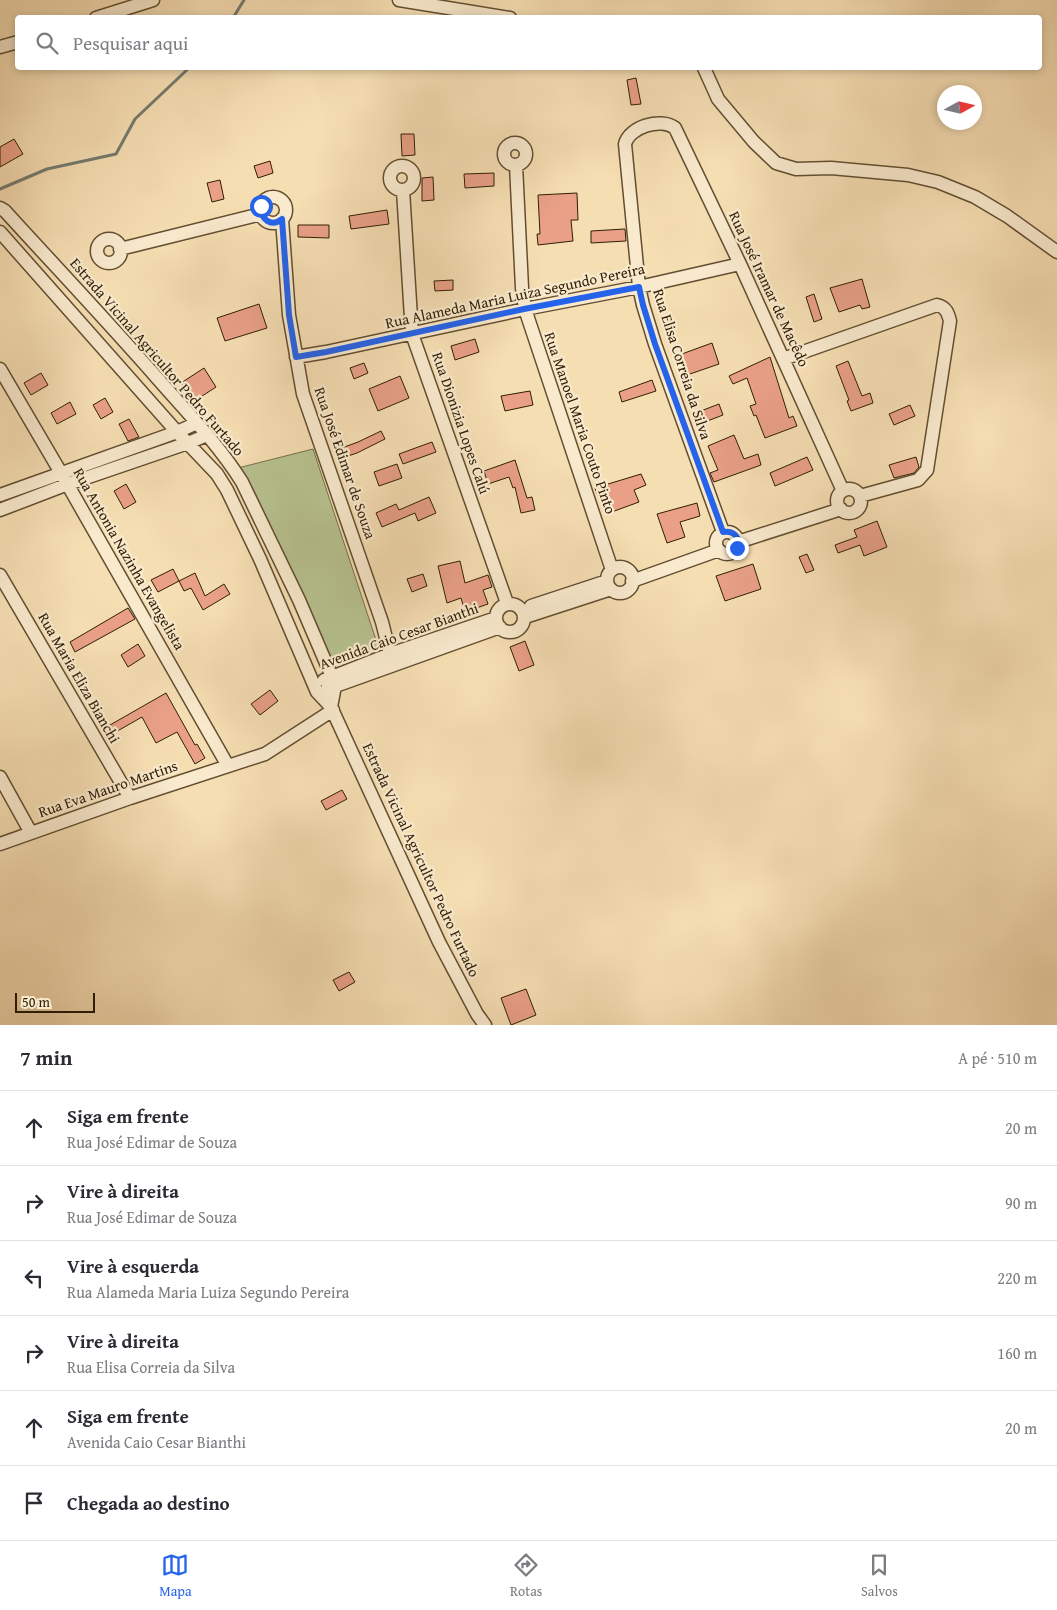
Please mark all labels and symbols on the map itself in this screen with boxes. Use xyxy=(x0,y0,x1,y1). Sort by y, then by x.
north arrow xyxy=(937,85,982,130)
route start xyxy=(250,195,273,218)
street label: Rua José Iramar de Macêdo xyxy=(724,208,815,370)
street label: Estrada Vicinal Agricultor Pedro Furtado xyxy=(65,253,250,461)
street label: Rua Alameda Maria Luiza Segundo Pereira xyxy=(383,258,647,333)
street label: Rua Elisa Correia da Silva xyxy=(648,286,717,442)
street label: Rua Manoel Maria Couto Pinto xyxy=(539,329,622,517)
street label: Rua Dionizia Lopes Calú xyxy=(427,349,496,497)
street label: Rua José Edimar de Souza xyxy=(310,384,381,542)
street label: Rua Antonia Nazinha Evangelista xyxy=(69,464,190,654)
route end xyxy=(726,537,749,560)
street label: Avenida Caio Cesar Bianthi xyxy=(316,597,481,674)
street label: Rua Maria Eliza Bianchi xyxy=(33,609,125,747)
street label: Estrada Vicinal Agricultor Pedro Furtado xyxy=(358,739,485,981)
street label: Rua Eva Mauro Martins xyxy=(35,755,180,822)
scale bar xyxy=(15,990,95,1013)

